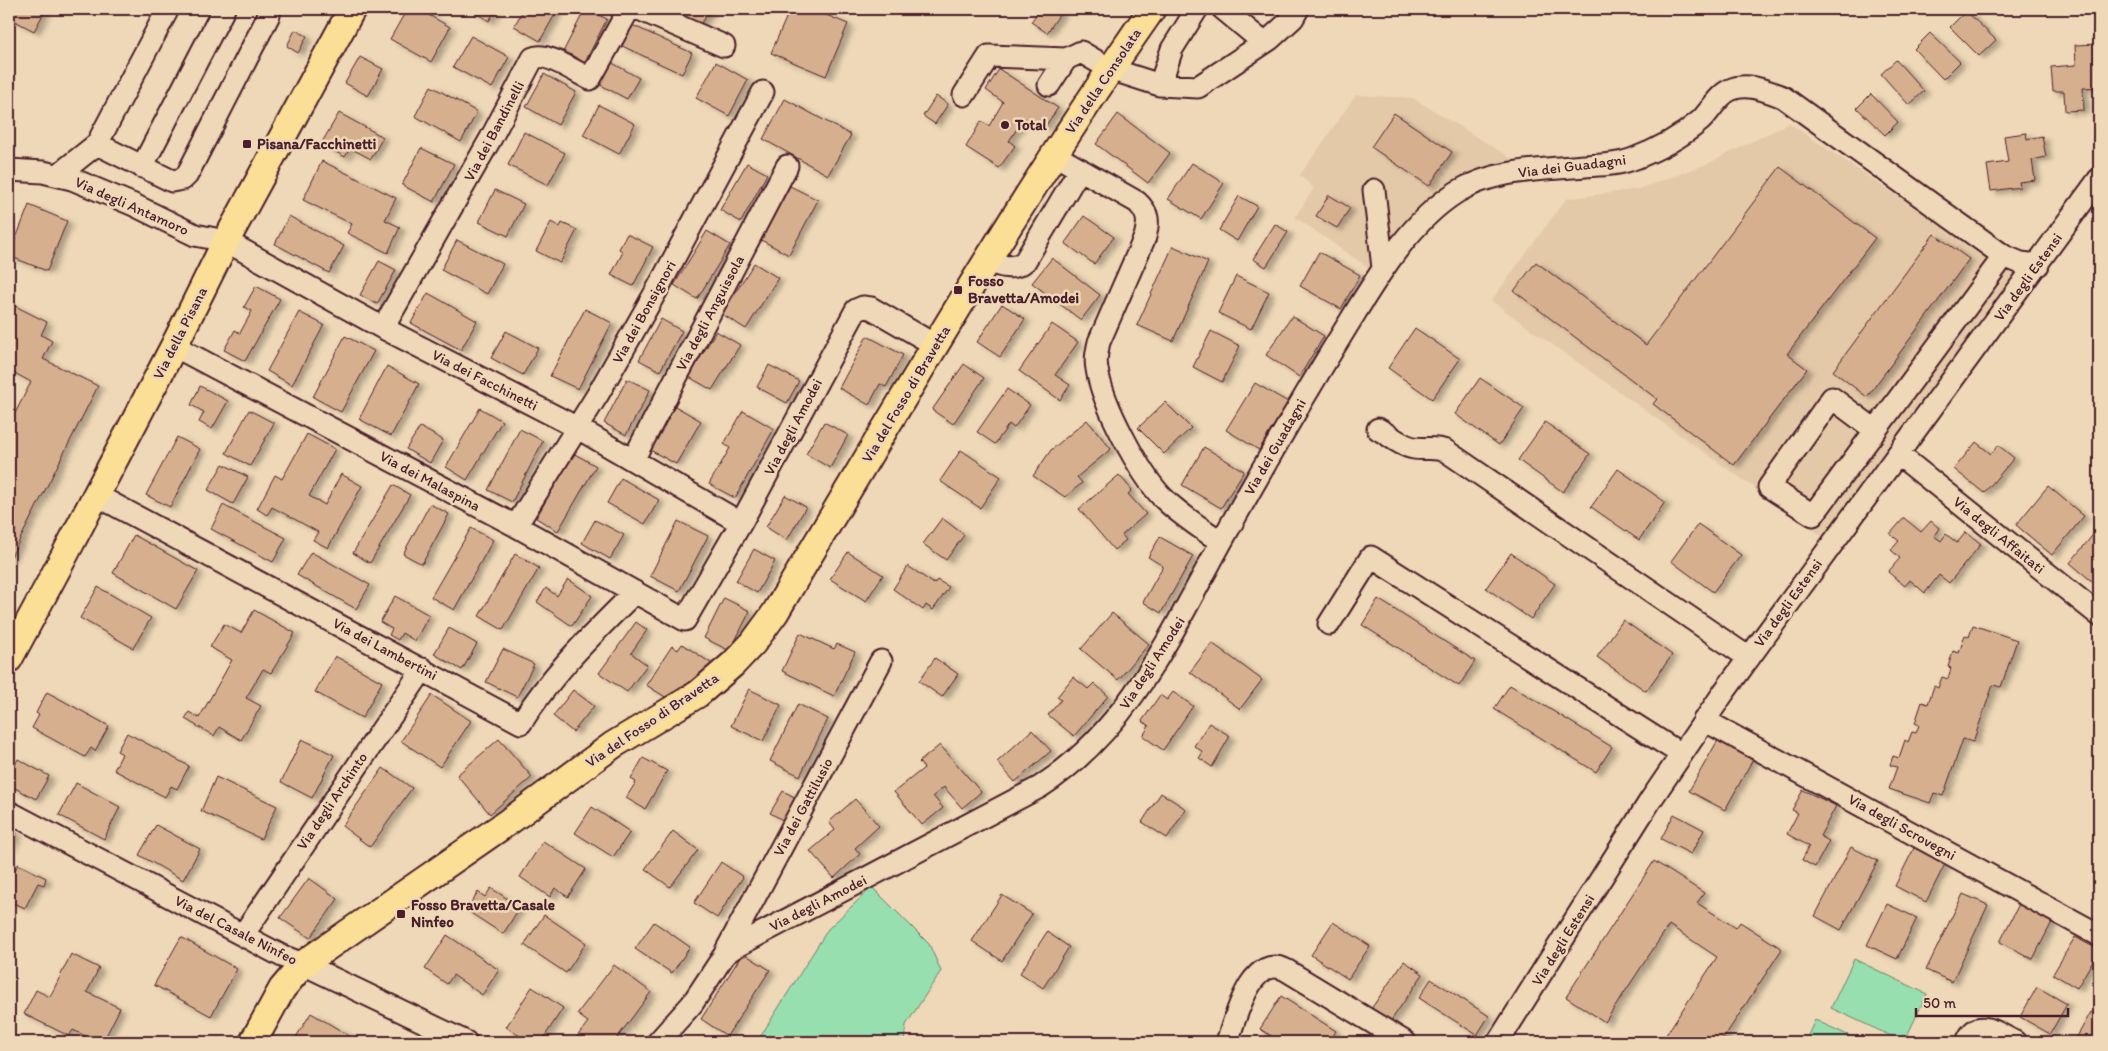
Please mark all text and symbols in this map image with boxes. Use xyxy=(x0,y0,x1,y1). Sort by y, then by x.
street label: Via della Consolata xyxy=(1061,24,1145,137)
street label: Via dei Bandinelli xyxy=(460,78,528,184)
place label: Total xyxy=(1014,116,1048,134)
marker: Total xyxy=(999,119,1011,131)
place label: Pisana/Facchinetti xyxy=(257,135,377,153)
marker: Pisana/Facchinetti xyxy=(241,138,253,150)
street label: Via dei Guadagni xyxy=(1517,150,1627,182)
street label: Via degli Antamoro xyxy=(72,173,192,239)
street label: Via degli Estensi xyxy=(1990,229,2066,325)
street label: Via degli Anguissola xyxy=(672,252,748,374)
street label: Via dei Bonsignori xyxy=(608,257,680,367)
place label: Fosso Bravetta/Amodei xyxy=(968,272,1079,307)
street label: Via della Pisana xyxy=(149,284,211,382)
marker: Fosso Bravetta/Amodei xyxy=(952,284,964,296)
street label: Via del Fosso di Bravetta xyxy=(858,322,954,466)
street label: Via dei Facchinetti xyxy=(429,346,541,414)
street label: Via degli Amodei xyxy=(760,376,826,478)
street label: Via dei Guadagni xyxy=(1240,395,1310,499)
street label: Via dei Malaspina xyxy=(377,447,484,515)
street label: Via degli Affaitati xyxy=(1950,493,2048,577)
street label: Via degli Estensi xyxy=(1750,555,1826,651)
street label: Via degli Amodei xyxy=(1115,613,1189,713)
street label: Via dei Lambertini xyxy=(330,614,440,684)
street label: Via del Fosso di Bravetta xyxy=(582,669,722,771)
street label: Via degli Archinto xyxy=(293,749,371,853)
street label: Via dei Gattilusio xyxy=(769,755,837,859)
street label: Via degli Scrovegni xyxy=(1845,790,1959,864)
street label: Via degli Amodei xyxy=(766,871,870,935)
street label: Via del Casale Ninfeo xyxy=(172,891,300,969)
street label: Via degli Estensi xyxy=(1528,891,1598,989)
place label: Fosso Bravetta/Casale Ninfeo xyxy=(411,896,555,931)
marker: Fosso Bravetta/Casale Ninfeo xyxy=(395,908,407,920)
scale bar xyxy=(1916,986,2068,1018)
text: 50 m xyxy=(1923,994,1956,1012)

